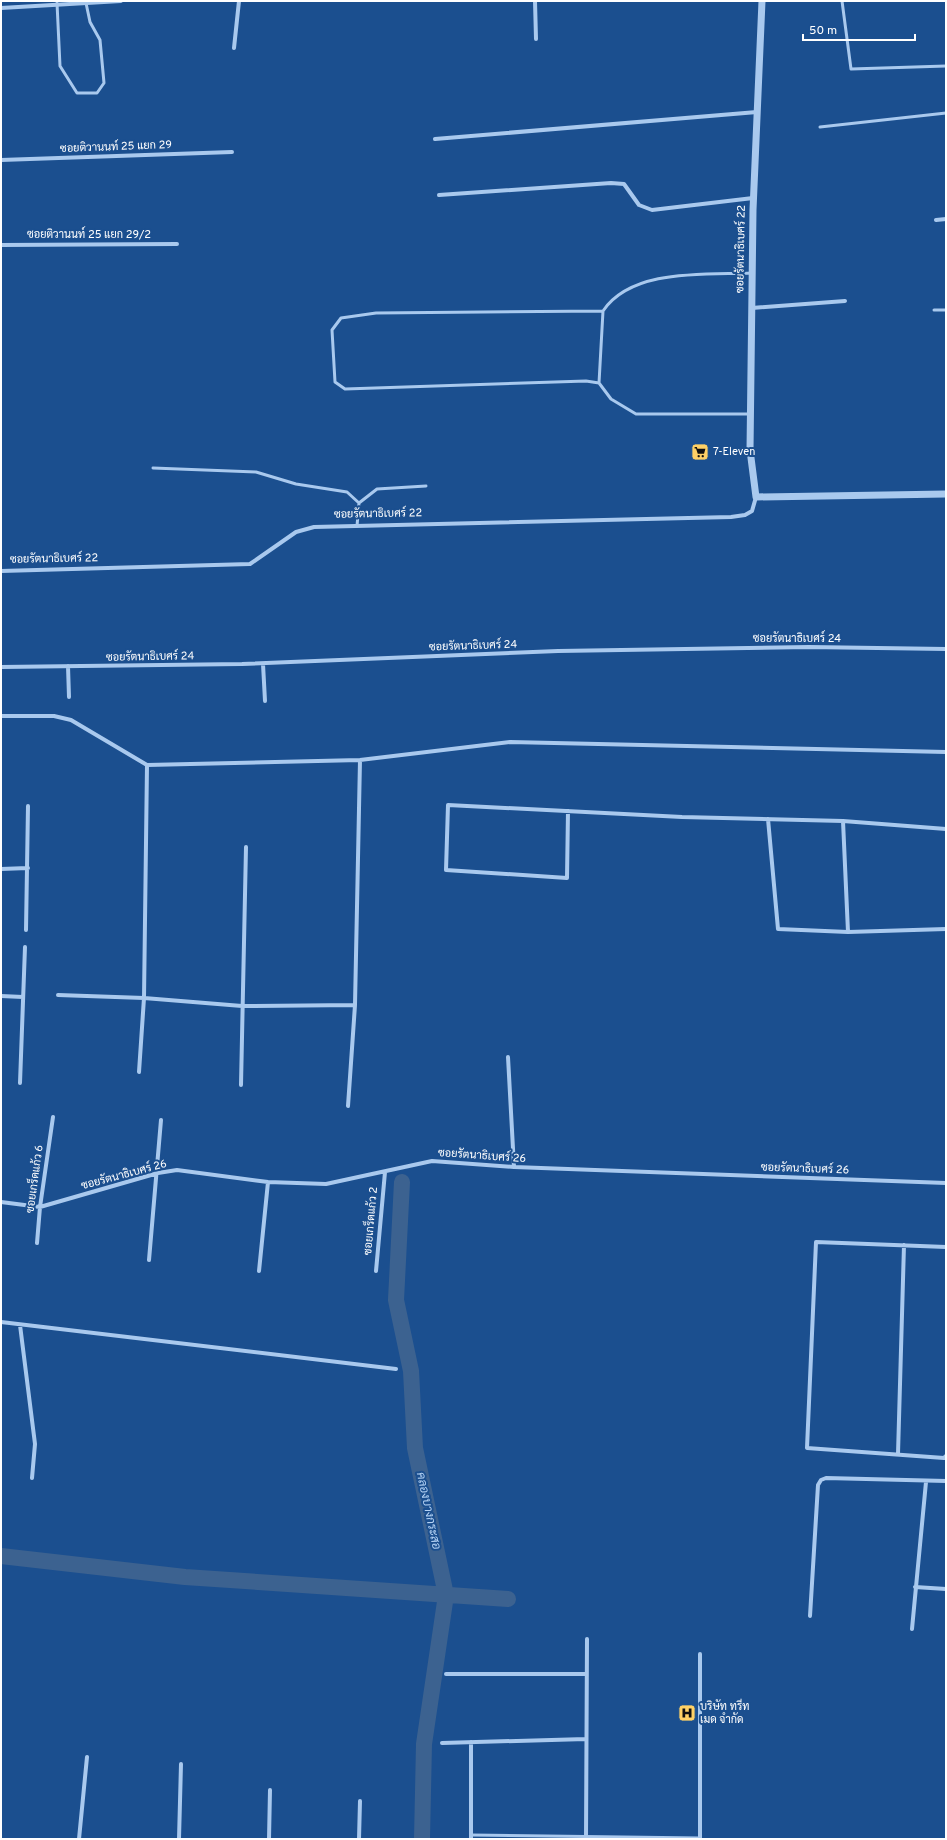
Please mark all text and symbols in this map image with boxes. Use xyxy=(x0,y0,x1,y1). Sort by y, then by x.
scale bar xyxy=(803,16,915,42)
text: 50 m xyxy=(809,23,837,39)
street label: ซอยติวานนท์ 25 แยก 29 xyxy=(60,136,172,156)
street label: ซอยรัตนาธิเบศร์ 22 xyxy=(731,205,749,293)
street label: ซอยติวานนท์ 25 แยก 29/2 xyxy=(27,226,151,242)
supermarket icon: 7-Eleven xyxy=(690,442,710,462)
place label: 7-Eleven xyxy=(713,445,755,459)
street label: ซอยรัตนาธิเบศร์ 22 xyxy=(334,504,422,522)
street label: ซอยรัตนาธิเบศร์ 22 xyxy=(10,549,98,567)
street label: ซอยรัตนาธิเบศร์ 24 xyxy=(753,630,841,646)
street label: ซอยรัตนาธิเบศร์ 24 xyxy=(429,635,518,655)
street label: ซอยรัตนาธิเบศร์ 24 xyxy=(106,647,194,665)
street label: ซอยเกร็ดแก้ว 6 xyxy=(20,1144,47,1214)
street label: ซอยรัตนาธิเบศร์ 26 xyxy=(438,1144,527,1166)
street label: ซอยรัตนาธิเบศร์ 26 xyxy=(79,1155,168,1193)
street label: ซอยรัตนาธิเบศร์ 26 xyxy=(761,1158,849,1178)
street label: ซอยเกร็ดแก้ว 2 xyxy=(358,1186,381,1256)
water label: คลองบางกระสอ xyxy=(412,1471,444,1551)
place label: บริษัท ทรีท เมด จำกัด xyxy=(700,1698,749,1727)
hospital icon: บริษัท ทรีท เมด จำกัด xyxy=(677,1703,697,1723)

